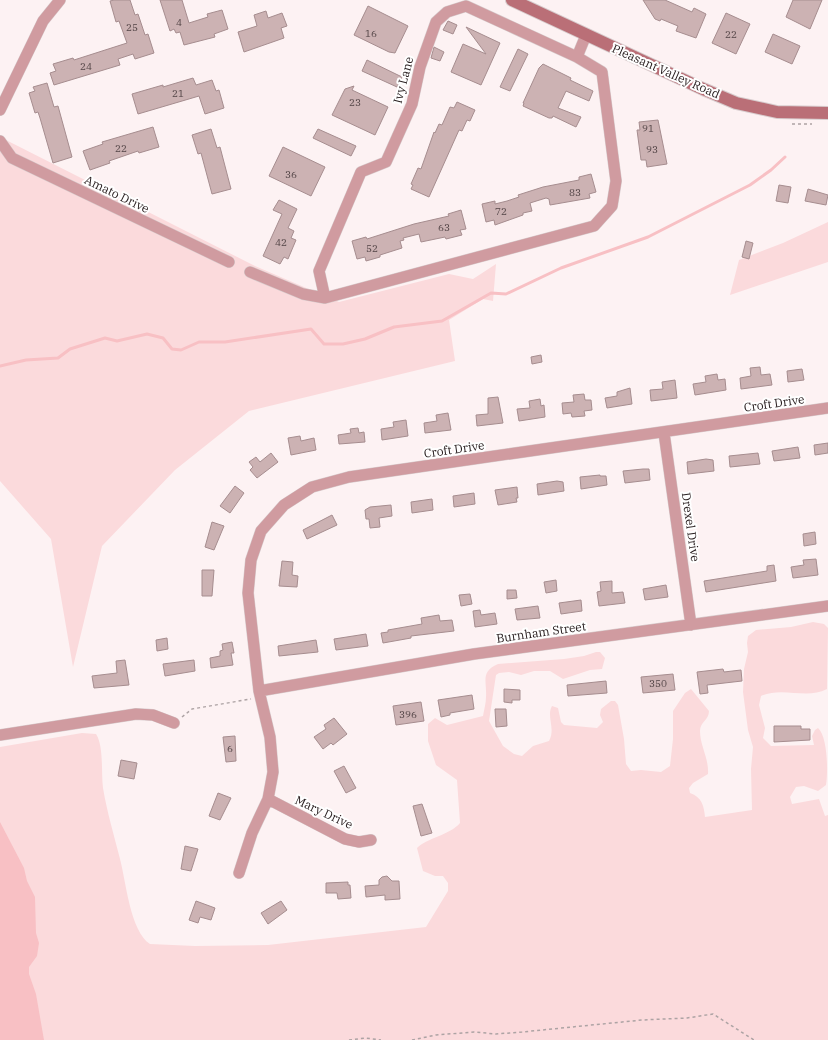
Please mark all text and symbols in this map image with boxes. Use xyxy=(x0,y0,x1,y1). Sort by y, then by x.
house number: 4 xyxy=(176,16,182,29)
house number: 25 xyxy=(126,21,138,34)
house number: 16 xyxy=(365,27,377,40)
house number: 22 xyxy=(725,28,737,41)
street label: Pleasant Valley Road xyxy=(610,40,722,102)
street label: Ivy Lane xyxy=(390,55,416,105)
house number: 24 xyxy=(80,60,92,73)
house number: 21 xyxy=(172,87,184,100)
house number: 23 xyxy=(349,96,361,109)
house number: 91 xyxy=(642,122,654,135)
house number: 22 xyxy=(115,142,127,155)
house number: 93 xyxy=(646,143,658,156)
house number: 36 xyxy=(285,168,297,181)
street label: Amato Drive xyxy=(82,172,152,216)
house number: 83 xyxy=(569,186,581,199)
house number: 72 xyxy=(495,205,507,218)
house number: 63 xyxy=(438,221,450,234)
house number: 42 xyxy=(275,236,287,249)
house number: 52 xyxy=(366,242,378,255)
street label: Croft Drive xyxy=(743,391,805,415)
street label: Croft Drive xyxy=(423,437,485,461)
street label: Drexel Drive xyxy=(679,491,703,563)
street label: Burnham Street xyxy=(495,618,587,646)
house number: 350 xyxy=(649,677,667,690)
house number: 396 xyxy=(399,708,417,721)
house number: 6 xyxy=(227,742,233,755)
street label: Mary Drive xyxy=(293,792,355,832)

